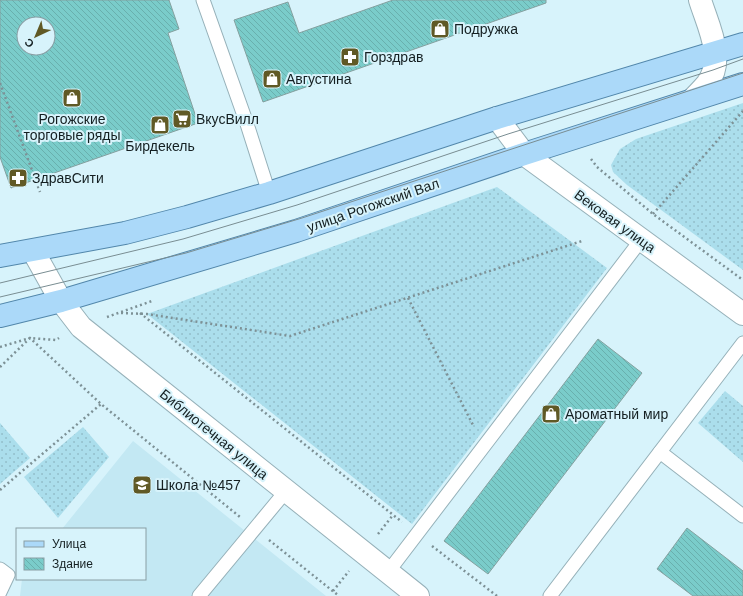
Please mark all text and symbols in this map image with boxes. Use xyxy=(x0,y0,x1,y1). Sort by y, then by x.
north arrow xyxy=(16,16,56,56)
shop icon: Подружка xyxy=(429,18,451,40)
place label: Подружка xyxy=(454,21,518,37)
text: С xyxy=(22,36,36,50)
pharmacy icon: Горздрав xyxy=(339,46,361,68)
place label: Горздрав xyxy=(364,49,423,65)
shop icon: Августина xyxy=(261,68,283,90)
place label: Августина xyxy=(286,71,352,87)
shop icon: Рогожские торговые ряды xyxy=(61,87,83,109)
supermarket icon: ВкусВилл xyxy=(171,108,193,130)
place label: Рогожские торговые ряды xyxy=(23,111,121,143)
place label: ВкусВилл xyxy=(196,111,259,127)
shop icon: Бирдекель xyxy=(149,114,171,136)
place label: Бирдекель xyxy=(125,138,195,154)
pharmacy icon: ЗдравСити xyxy=(7,167,29,189)
place label: ЗдравСити xyxy=(32,170,104,186)
street label: улица Рогожский Вал xyxy=(305,175,441,235)
street label: Вековая улица xyxy=(571,186,659,256)
street label: Библиотечная улица xyxy=(157,386,271,483)
shop icon: Ароматный мир xyxy=(540,403,562,425)
place label: Ароматный мир xyxy=(565,406,668,422)
school or university icon: Школа №457 xyxy=(131,474,153,496)
place label: Школа №457 xyxy=(156,477,241,493)
legend xyxy=(16,528,146,580)
text: Улица xyxy=(52,537,86,551)
text: Здание xyxy=(52,557,93,571)

